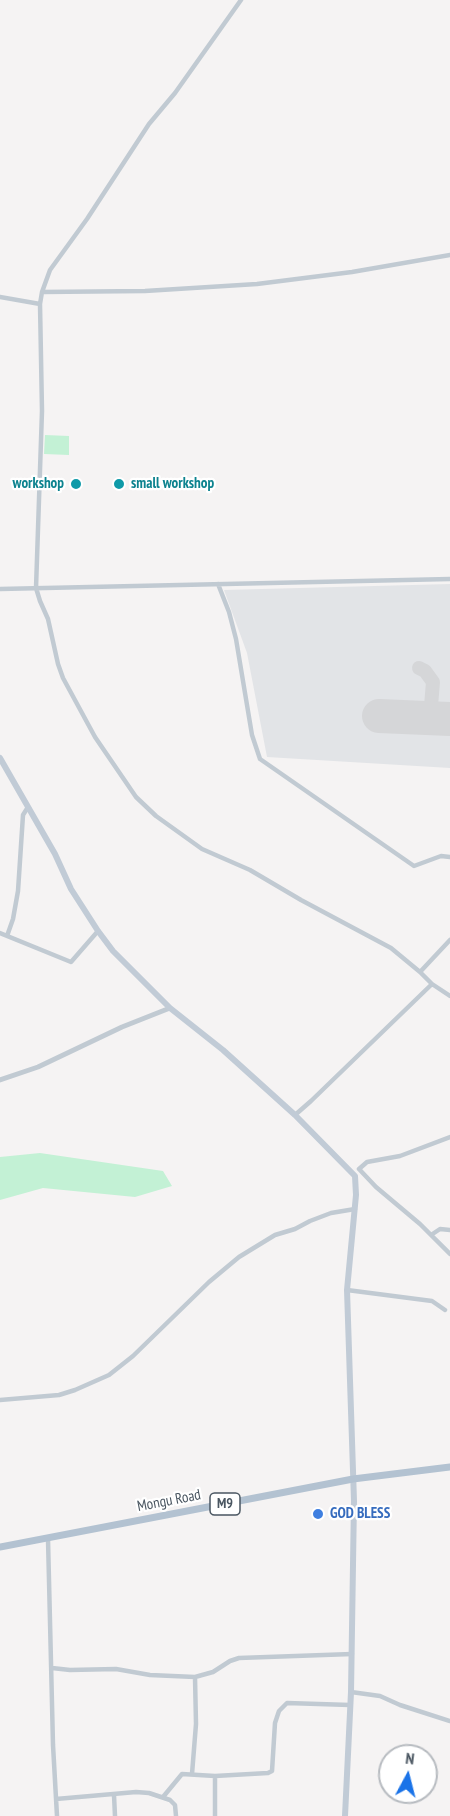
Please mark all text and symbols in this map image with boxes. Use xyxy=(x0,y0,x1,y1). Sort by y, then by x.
place label: workshop xyxy=(13,475,64,493)
place label: small workshop xyxy=(131,475,214,493)
marker: workshop xyxy=(69,477,83,491)
marker: small workshop xyxy=(112,477,126,491)
street label: Mongu Road xyxy=(136,1486,202,1516)
road number: M9 xyxy=(210,1493,240,1515)
place label: GOD BLESS xyxy=(330,1505,390,1523)
marker: GOD BLESS xyxy=(311,1507,325,1521)
north arrow xyxy=(378,1744,438,1804)
text: N xyxy=(404,1748,415,1769)

